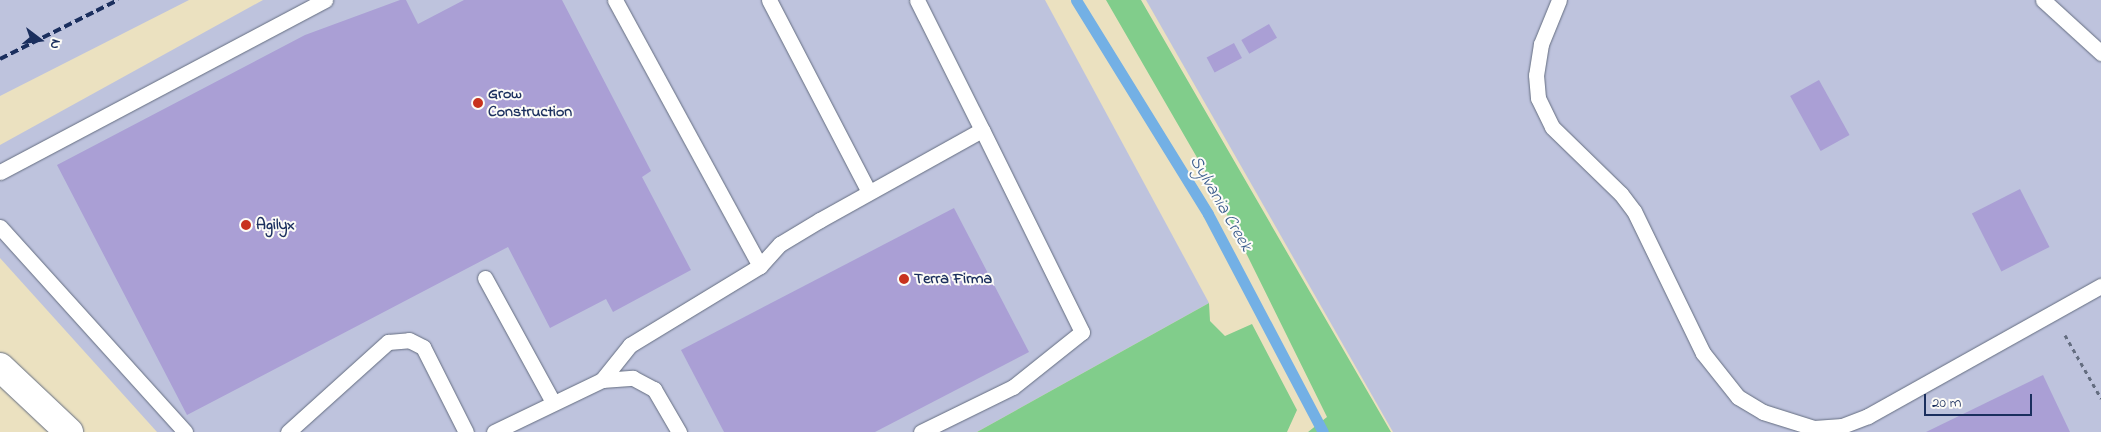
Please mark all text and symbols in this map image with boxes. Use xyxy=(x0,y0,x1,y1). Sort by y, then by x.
north arrow xyxy=(15,15,65,65)
text: N xyxy=(44,37,66,51)
place label: Grow Construction xyxy=(488,84,572,122)
marker: Grow Construction xyxy=(472,97,484,109)
water label: Sylvania Creek xyxy=(1184,152,1256,256)
place label: Agilyx xyxy=(256,215,295,235)
marker: Agilyx xyxy=(240,219,252,231)
place label: Terra Firma xyxy=(914,269,992,289)
marker: Terra Firma xyxy=(898,273,910,285)
scale bar xyxy=(1926,384,2034,416)
text: 20 m xyxy=(1932,392,1961,414)

